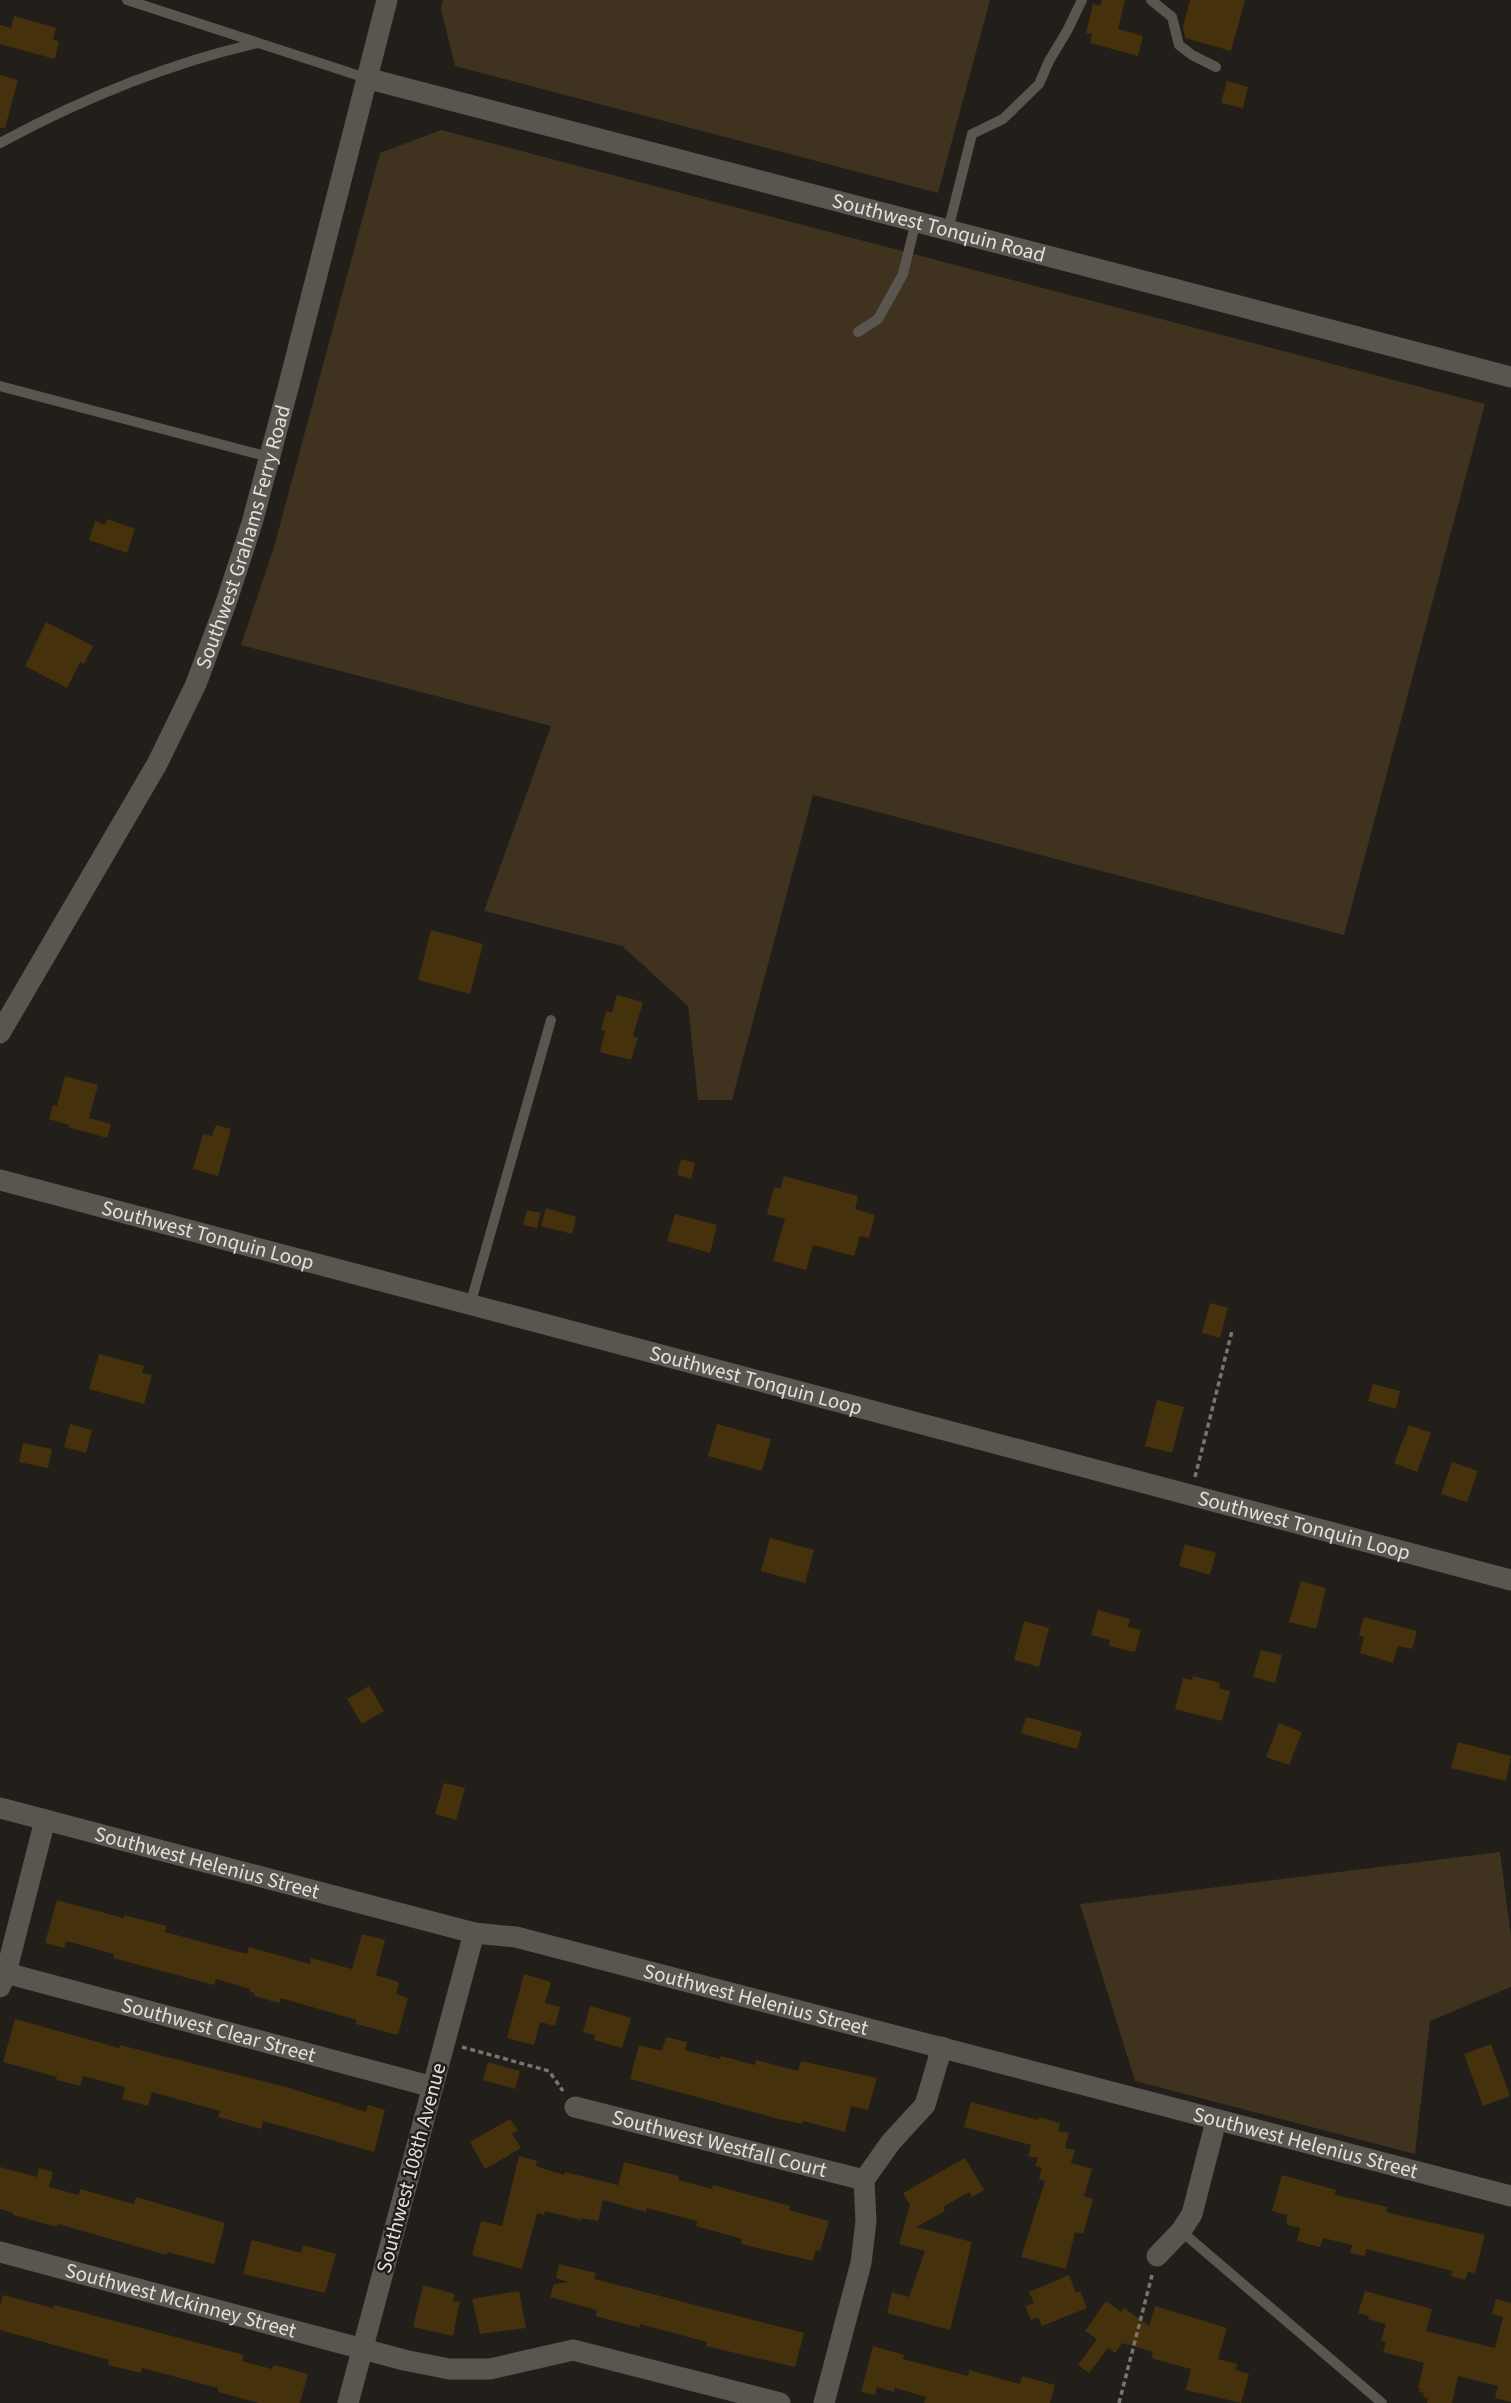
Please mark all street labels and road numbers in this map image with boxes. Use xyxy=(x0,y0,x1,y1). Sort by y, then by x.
street label: Southwest Tonquin Road xyxy=(829,185,1049,270)
street label: Southwest Grahams Ferry Road xyxy=(188,402,298,673)
street label: Southwest Tonquin Loop xyxy=(98,1193,317,1278)
street label: Southwest Tonquin Loop xyxy=(646,1338,866,1423)
street label: Southwest Tonquin Loop xyxy=(1194,1483,1414,1568)
street label: Southwest Helenius Street xyxy=(91,1819,323,1907)
street label: Southwest Helenius Street xyxy=(640,1956,872,2043)
street label: Southwest Clear Street xyxy=(118,1989,319,2070)
street label: Southwest 108th Avenue xyxy=(369,2060,453,2276)
street label: Southwest Helenius Street xyxy=(1190,2099,1421,2186)
street label: Southwest Westfall Court xyxy=(609,2102,830,2185)
street label: Southwest Mckinney Street xyxy=(62,2255,300,2346)

